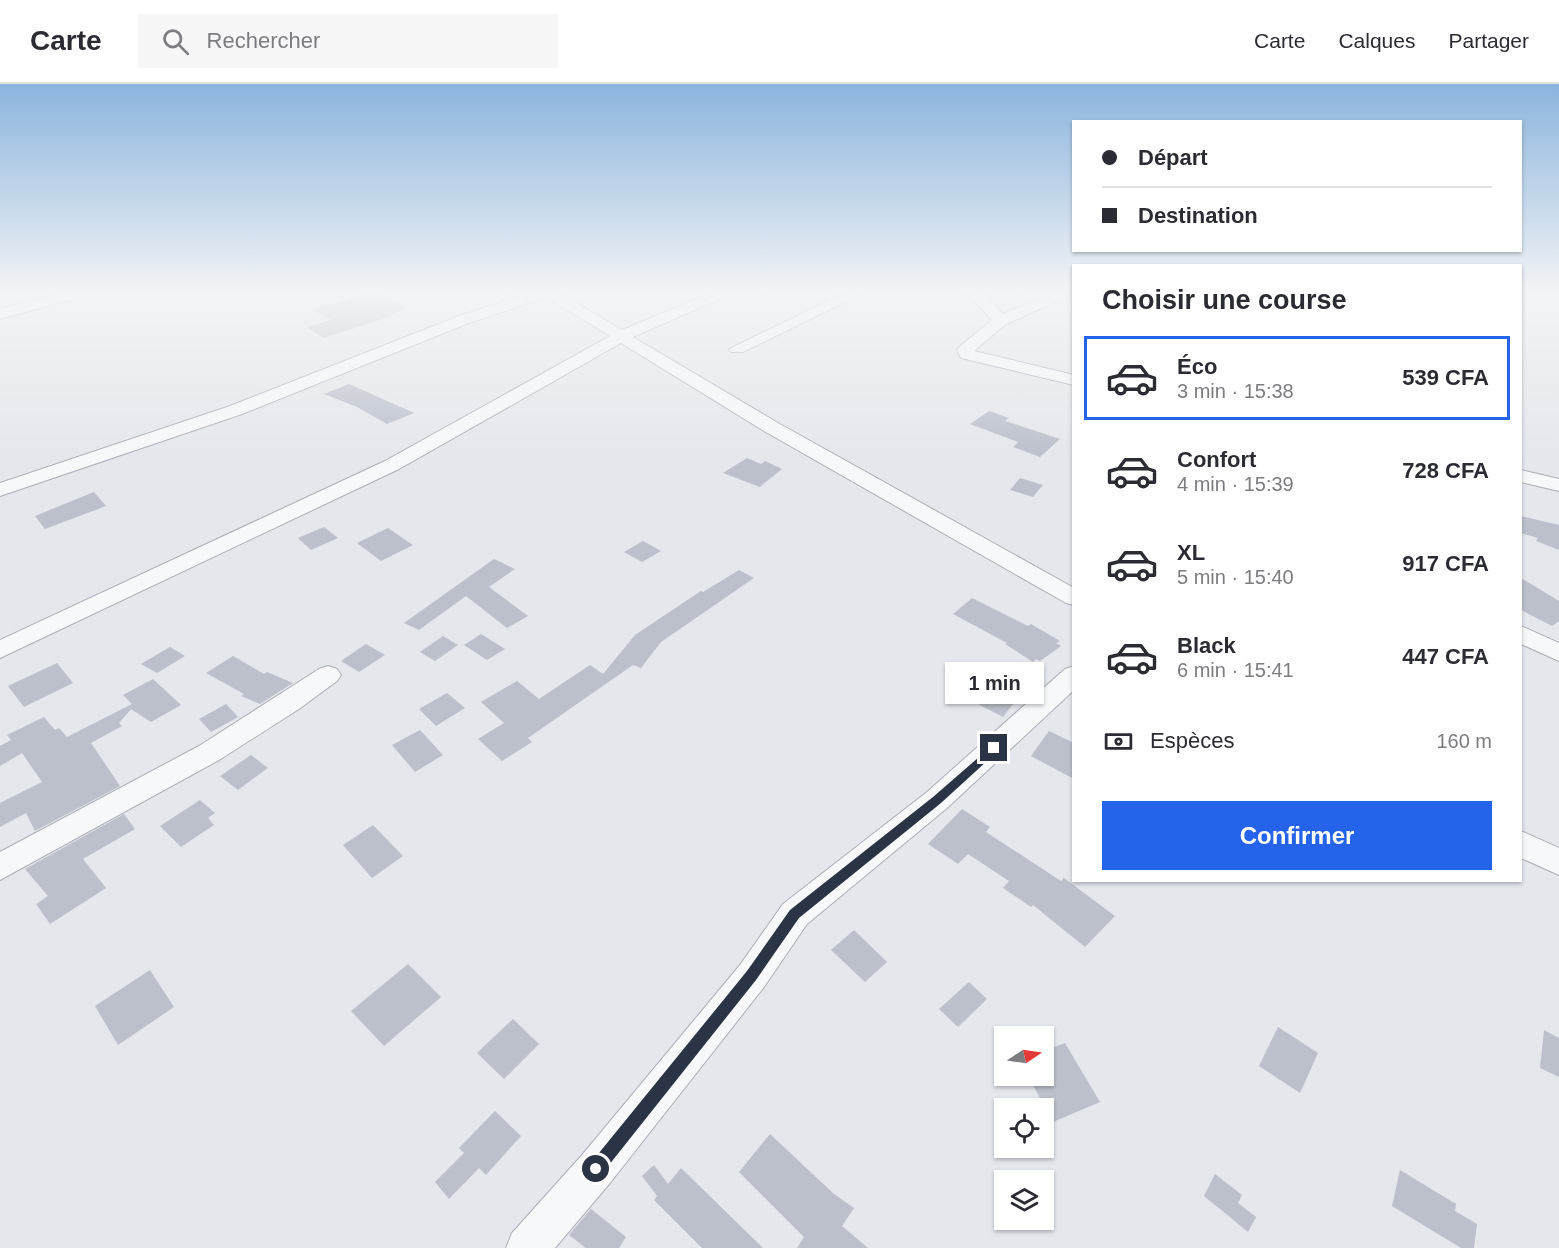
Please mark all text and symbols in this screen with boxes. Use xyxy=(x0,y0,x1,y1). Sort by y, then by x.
search box xyxy=(138,14,558,68)
text: Carte xyxy=(30,25,102,56)
icon: search xyxy=(159,25,192,58)
text: Rechercher xyxy=(207,28,320,53)
text: Carte xyxy=(1254,29,1305,52)
text: Calques xyxy=(1338,29,1415,52)
text: Partager xyxy=(1448,29,1529,52)
text: Départ xyxy=(1138,145,1208,170)
text: Destination xyxy=(1138,203,1258,228)
text: Choisir une course xyxy=(1102,285,1347,315)
icon: car xyxy=(1105,351,1159,405)
text: Éco xyxy=(1177,354,1217,379)
text: 539 CFA xyxy=(1402,365,1489,390)
text: 3 min · 15:38 xyxy=(1177,380,1294,402)
icon: car xyxy=(1105,444,1159,498)
text: Confort xyxy=(1177,447,1256,472)
text: 728 CFA xyxy=(1402,458,1489,483)
text: 4 min · 15:39 xyxy=(1177,473,1294,495)
icon: car xyxy=(1105,537,1159,591)
text: XL xyxy=(1177,540,1205,565)
text: 917 CFA xyxy=(1402,551,1489,576)
text: 5 min · 15:40 xyxy=(1177,566,1294,588)
icon: car xyxy=(1105,630,1159,684)
text: Black xyxy=(1177,633,1236,658)
text: 447 CFA xyxy=(1402,644,1489,669)
text: 6 min · 15:41 xyxy=(1177,659,1294,681)
callout: 1 min xyxy=(944,661,1044,703)
text: 1 min xyxy=(968,672,1021,694)
icon: cash xyxy=(1102,725,1135,758)
text: Espèces xyxy=(1150,728,1234,753)
text: 160 m xyxy=(1436,730,1492,752)
route end xyxy=(980,734,1007,761)
button: Confirmer xyxy=(1102,801,1492,870)
north arrow xyxy=(994,1026,1054,1086)
map controls xyxy=(994,1026,1054,1230)
button: locate xyxy=(994,1098,1054,1158)
route start xyxy=(582,1155,609,1182)
button: layers xyxy=(994,1170,1054,1230)

